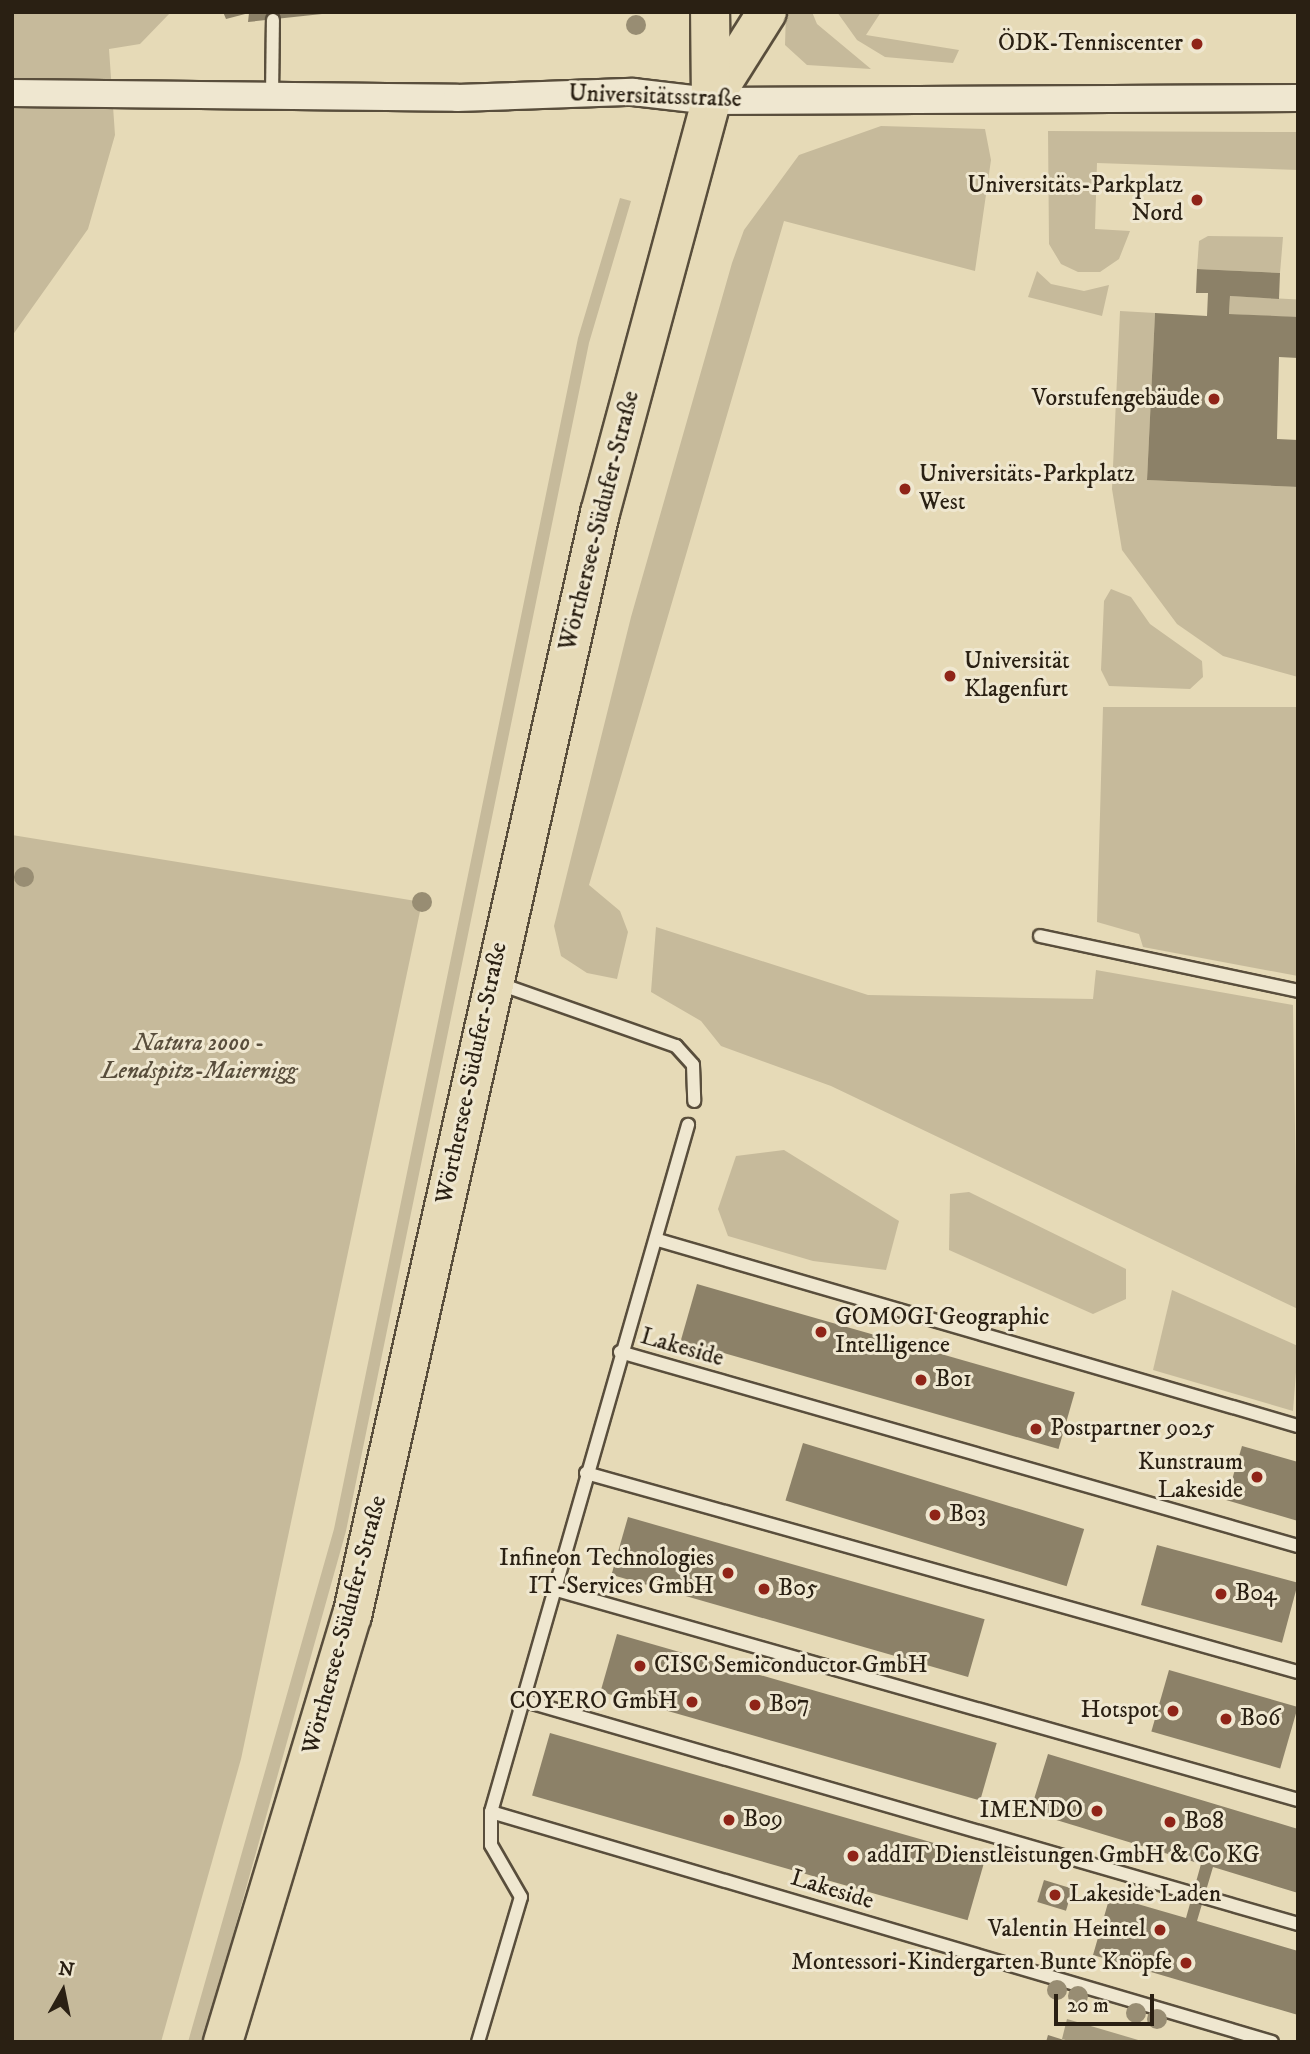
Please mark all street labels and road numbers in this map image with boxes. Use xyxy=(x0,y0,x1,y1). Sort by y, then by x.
street label: Universitätsstraße xyxy=(568,80,742,114)
street label: Wörthersee-Südufer-Straße xyxy=(554,388,646,654)
street label: Wörthersee-Südufer-Straße xyxy=(430,940,514,1206)
street label: Lakeside xyxy=(637,1322,727,1374)
street label: Wörthersee-Südufer-Straße xyxy=(297,1493,393,1757)
street label: Lakeside xyxy=(787,1864,877,1916)

